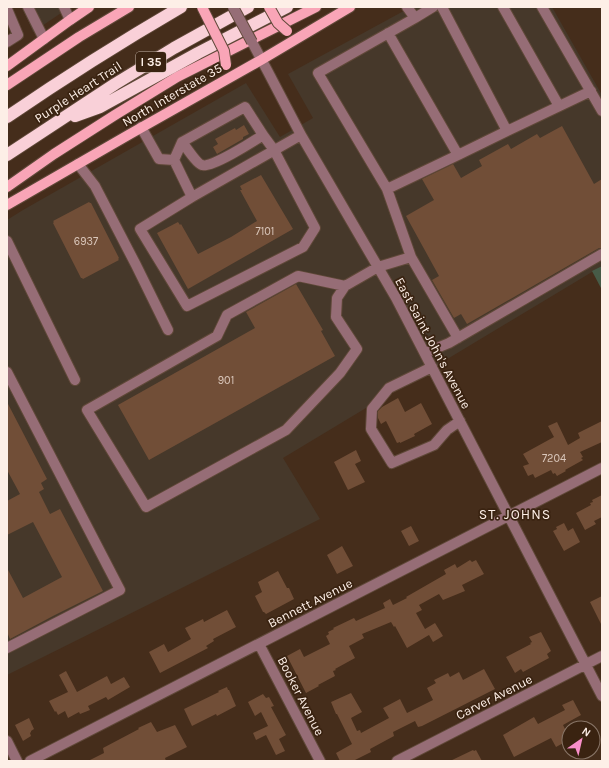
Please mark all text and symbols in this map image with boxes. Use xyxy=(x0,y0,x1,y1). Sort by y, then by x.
road number: I 35 xyxy=(136,52,166,72)
street label: Purple Heart Trail xyxy=(32,58,124,126)
street label: North Interstate 35 xyxy=(119,60,225,130)
house number: 7101 xyxy=(256,225,274,238)
house number: 6937 xyxy=(74,235,98,248)
street label: East Saint John's Avenue xyxy=(392,275,474,411)
house number: 901 xyxy=(218,374,234,387)
house number: 7204 xyxy=(542,452,566,465)
district label: ST. JOHNS xyxy=(479,506,551,523)
street label: Bennett Avenue xyxy=(265,575,355,631)
street label: Booker Avenue xyxy=(275,654,328,738)
street label: Carver Avenue xyxy=(453,671,535,723)
north arrow xyxy=(561,720,601,760)
text: N xyxy=(579,725,593,740)

